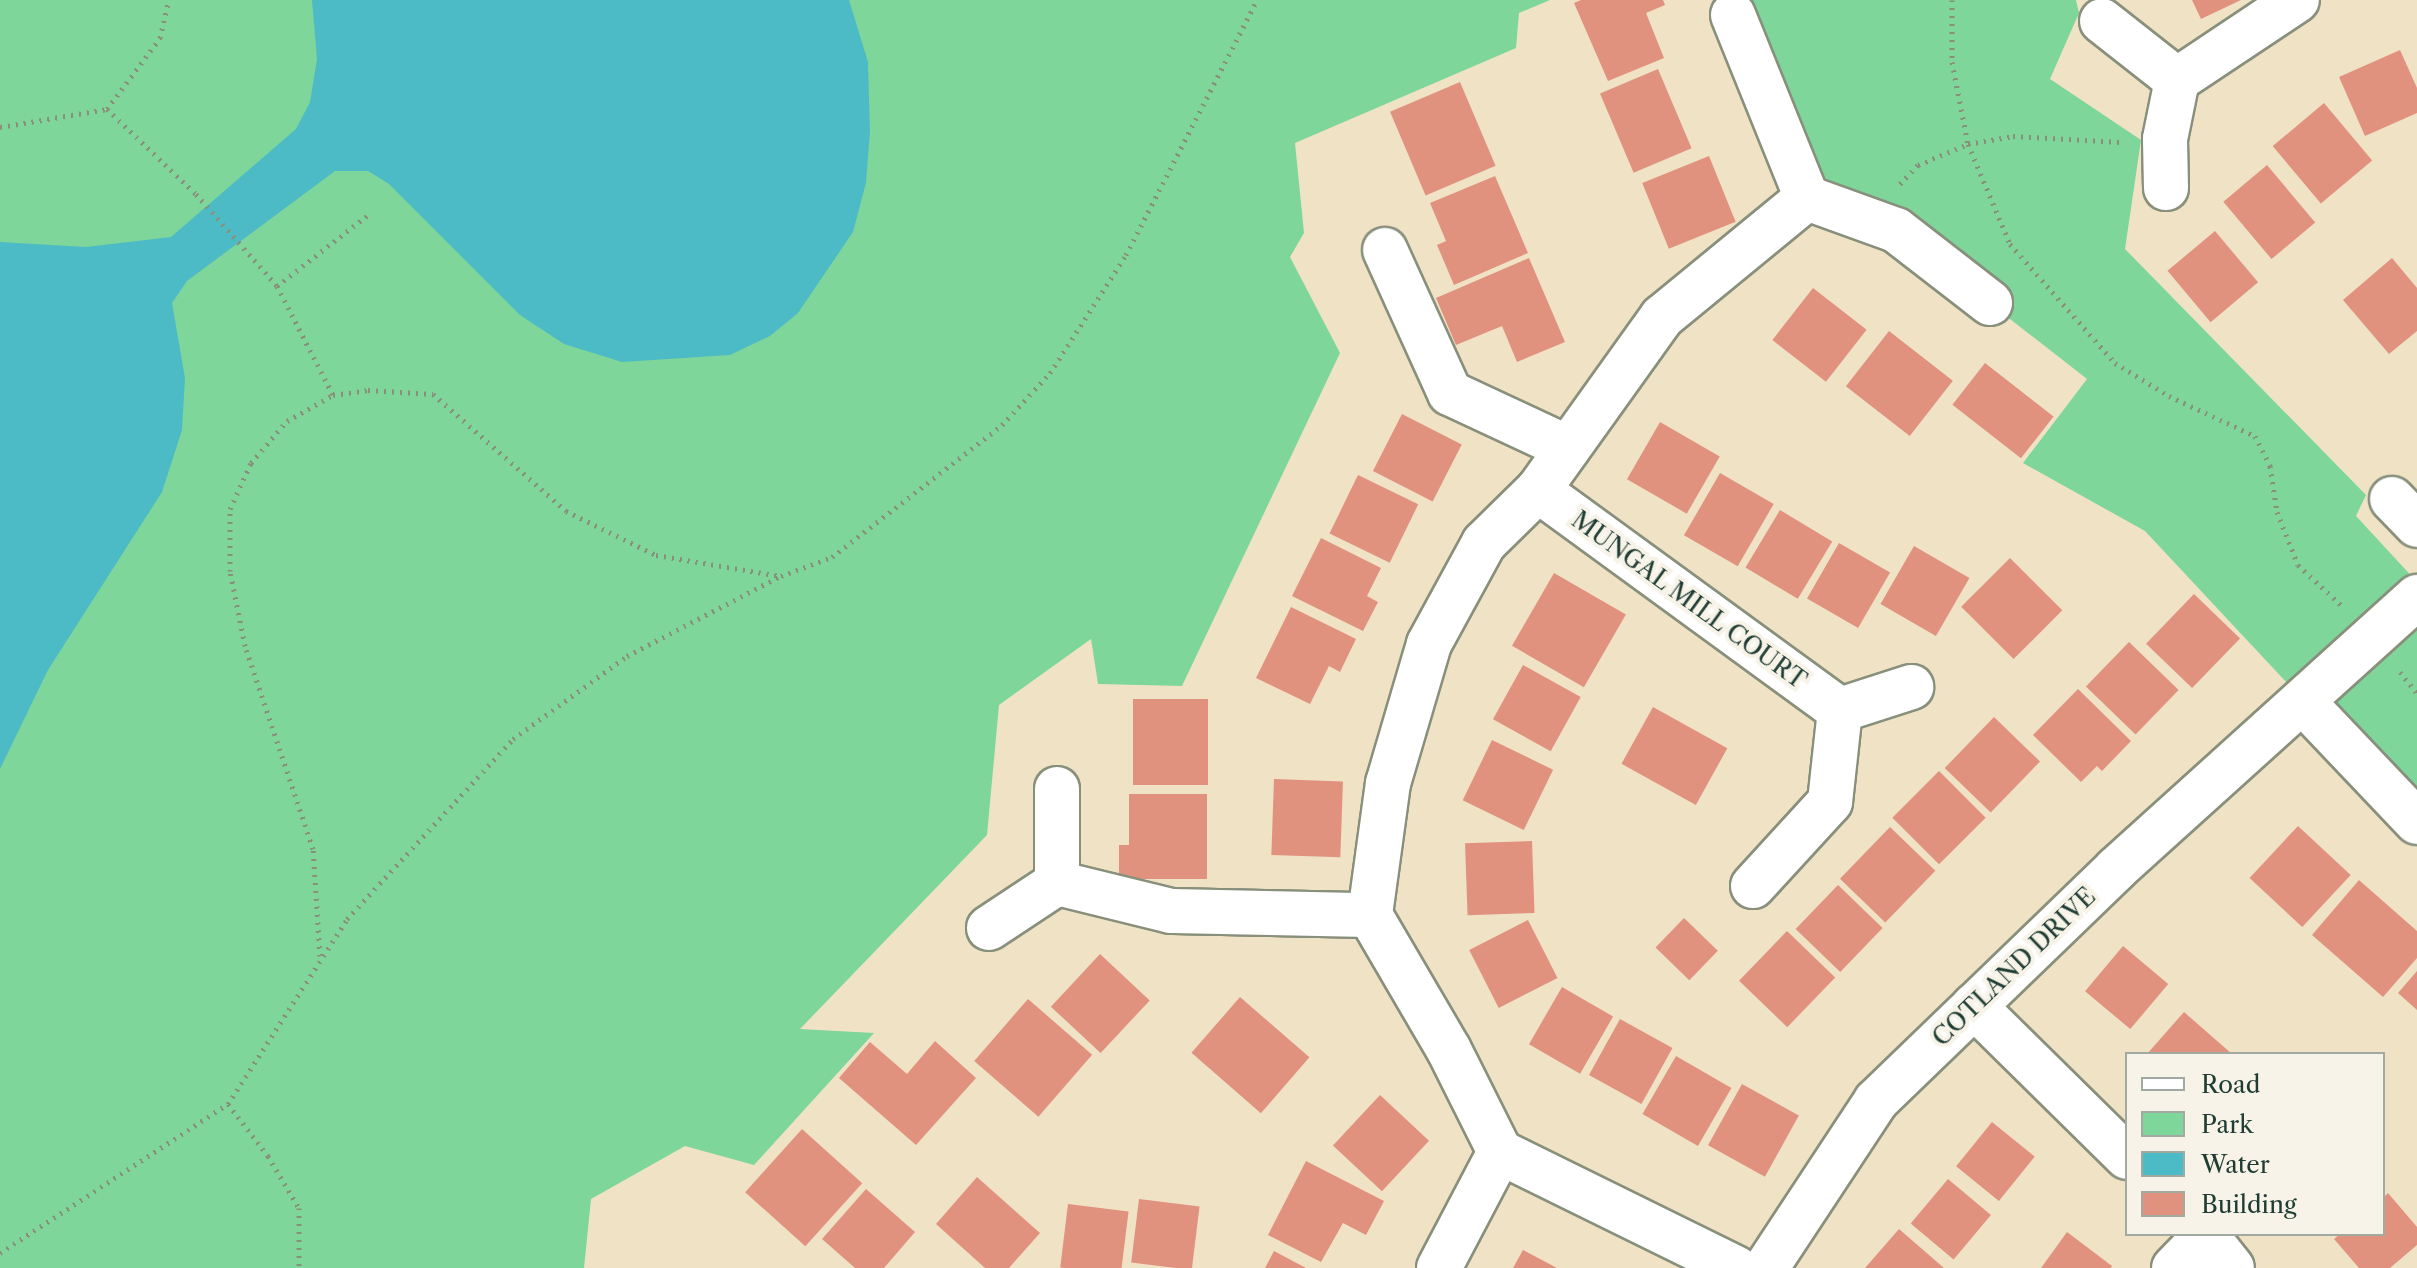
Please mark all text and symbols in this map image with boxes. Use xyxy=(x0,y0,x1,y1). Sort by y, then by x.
street label: MUNGAL MILL COURT xyxy=(1566,505,1812,695)
street label: COTLAND DRIVE xyxy=(1927,882,2101,1052)
legend xyxy=(2125,1052,2385,1236)
text: Road xyxy=(2201,1070,2260,1099)
text: Park xyxy=(2201,1110,2253,1139)
text: Water xyxy=(2201,1150,2270,1179)
text: Building xyxy=(2201,1190,2297,1219)

